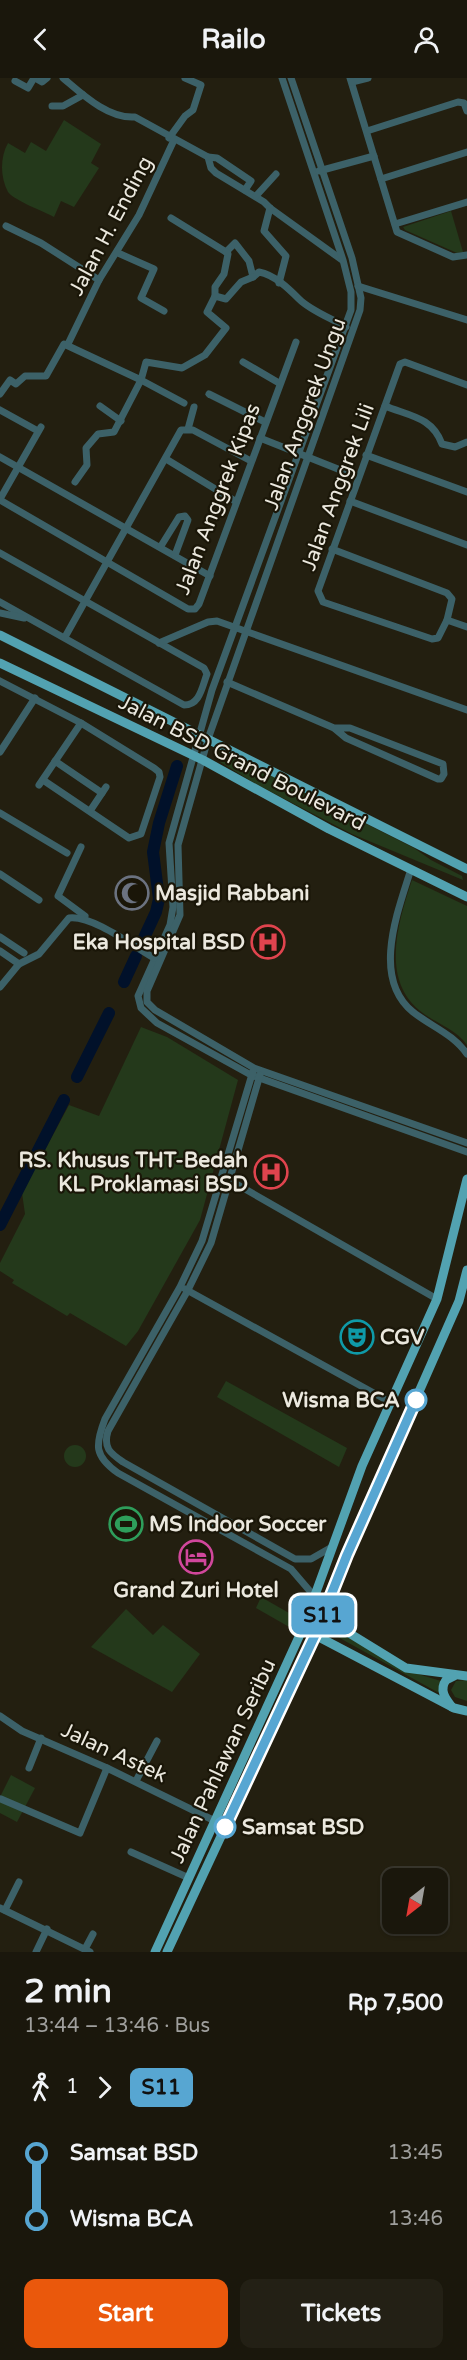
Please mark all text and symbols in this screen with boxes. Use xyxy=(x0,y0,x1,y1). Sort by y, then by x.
icon: back xyxy=(24,23,57,56)
text: Railo xyxy=(201,23,266,56)
icon: person xyxy=(410,23,443,56)
street label: Jalan H. Ending xyxy=(64,152,158,300)
street label: Jalan Anggrek Ungu xyxy=(259,315,351,513)
street label: Jalan Anggrek Kipas xyxy=(170,400,266,598)
street label: Jalan Anggrek Lili xyxy=(296,400,380,574)
street label: Jalan BSD Grand Boulevard xyxy=(114,690,370,836)
mosque icon: Masjid Rabbani xyxy=(114,875,150,911)
place label: Masjid Rabbani xyxy=(155,881,310,906)
hospital icon: Eka Hospital BSD xyxy=(250,924,286,960)
place label: Eka Hospital BSD xyxy=(72,930,245,955)
place label: RS. Khusus THT-Bedah KL Proklamasi BSD xyxy=(18,1148,248,1197)
hospital icon: RS. Khusus THT-Bedah KL Proklamasi BSD xyxy=(253,1154,289,1190)
theatre icon: CGV xyxy=(339,1319,375,1355)
place label: CGV xyxy=(380,1325,425,1350)
place label: Wisma BCA xyxy=(282,1388,400,1413)
marker: Wisma BCA xyxy=(405,1389,427,1411)
sports icon: MS Indoor Soccer xyxy=(108,1506,144,1542)
place label: MS Indoor Soccer xyxy=(149,1512,327,1537)
hotel icon: Grand Zuri Hotel xyxy=(178,1539,214,1575)
place label: Grand Zuri Hotel xyxy=(113,1578,279,1603)
line badge: S11 xyxy=(288,1596,358,1634)
text: S11 xyxy=(303,1603,343,1628)
street label: Jalan Pahlawan Seribu xyxy=(165,1655,281,1867)
street label: Jalan Astek xyxy=(57,1718,171,1788)
place label: Samsat BSD xyxy=(242,1815,364,1840)
marker: Samsat BSD xyxy=(214,1816,236,1838)
north arrow xyxy=(382,1868,448,1934)
map controls xyxy=(382,1868,448,1934)
text: 2 min xyxy=(24,1972,112,2011)
text: Rp 7,500 xyxy=(348,1990,443,2016)
text: 13:44 – 13:46 · Bus xyxy=(24,2014,210,2038)
icon: walk xyxy=(24,2071,57,2104)
icon: forward xyxy=(88,2071,121,2104)
text: 1 xyxy=(66,2075,79,2099)
text: S11 xyxy=(142,2075,181,2100)
text: Samsat BSD xyxy=(70,2140,198,2166)
text: 13:45 xyxy=(388,2141,443,2165)
text: Wisma BCA xyxy=(70,2206,193,2232)
text: 13:46 xyxy=(388,2207,443,2231)
button: Start xyxy=(24,2279,228,2348)
button: Tickets xyxy=(240,2279,443,2348)

